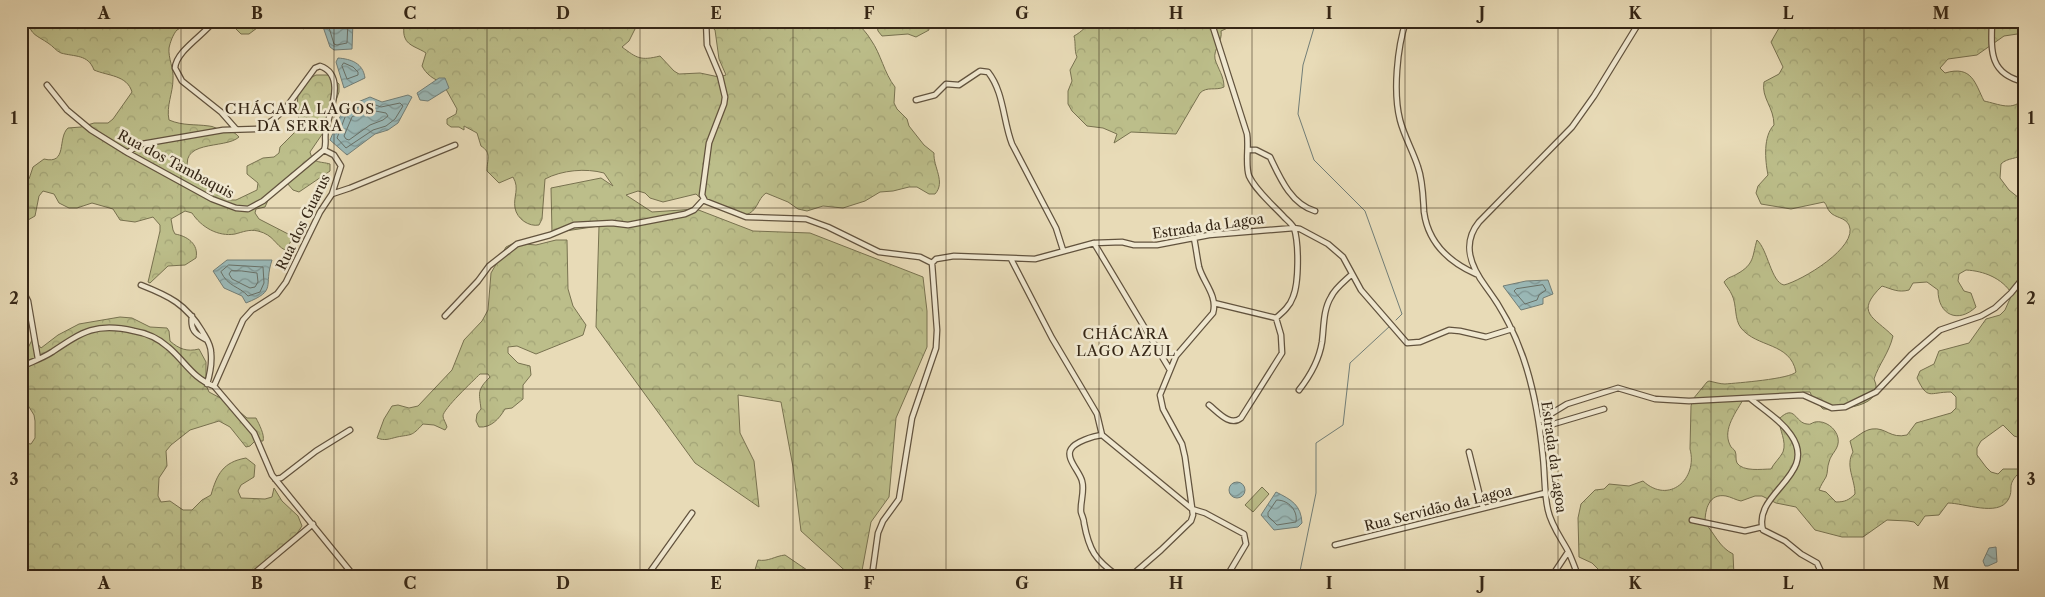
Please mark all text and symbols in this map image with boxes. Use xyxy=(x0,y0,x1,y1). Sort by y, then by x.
text: A xyxy=(97,3,111,23)
text: B xyxy=(251,3,263,23)
text: C xyxy=(404,3,416,23)
text: D xyxy=(556,3,570,23)
text: E xyxy=(710,3,722,23)
text: F xyxy=(864,3,875,23)
text: G xyxy=(1015,3,1029,23)
text: H xyxy=(1169,3,1183,23)
text: I xyxy=(1326,3,1333,23)
text: J xyxy=(1476,3,1485,23)
text: K xyxy=(1629,3,1643,23)
text: L xyxy=(1782,3,1794,23)
text: M xyxy=(1933,3,1950,23)
district label: CHÁCARA LAGOS DA SERRA xyxy=(225,99,375,135)
text: 1 xyxy=(10,108,18,128)
text: 1 xyxy=(2027,108,2035,128)
street label: Rua dos Tambaquis xyxy=(115,126,237,202)
street label: Rua dos Guarus xyxy=(272,171,334,273)
street label: Estrada da Lagoa xyxy=(1151,209,1266,243)
text: 2 xyxy=(9,288,19,308)
text: 2 xyxy=(2026,288,2036,308)
district label: CHÁCARA LAGO AZUL xyxy=(1076,324,1176,360)
street label: Estrada da Lagoa xyxy=(1537,400,1571,515)
text: 3 xyxy=(9,469,19,489)
text: 3 xyxy=(2026,469,2036,489)
street label: Rua Servidão da Lagoa xyxy=(1362,481,1514,535)
text: A xyxy=(97,573,111,593)
text: B xyxy=(251,573,263,593)
text: C xyxy=(404,573,416,593)
text: D xyxy=(556,573,570,593)
text: E xyxy=(710,573,722,593)
text: F xyxy=(864,573,875,593)
text: G xyxy=(1015,573,1029,593)
text: H xyxy=(1169,573,1183,593)
text: I xyxy=(1326,573,1333,593)
text: J xyxy=(1476,573,1485,593)
text: K xyxy=(1629,573,1643,593)
text: L xyxy=(1782,573,1794,593)
text: M xyxy=(1933,573,1950,593)

